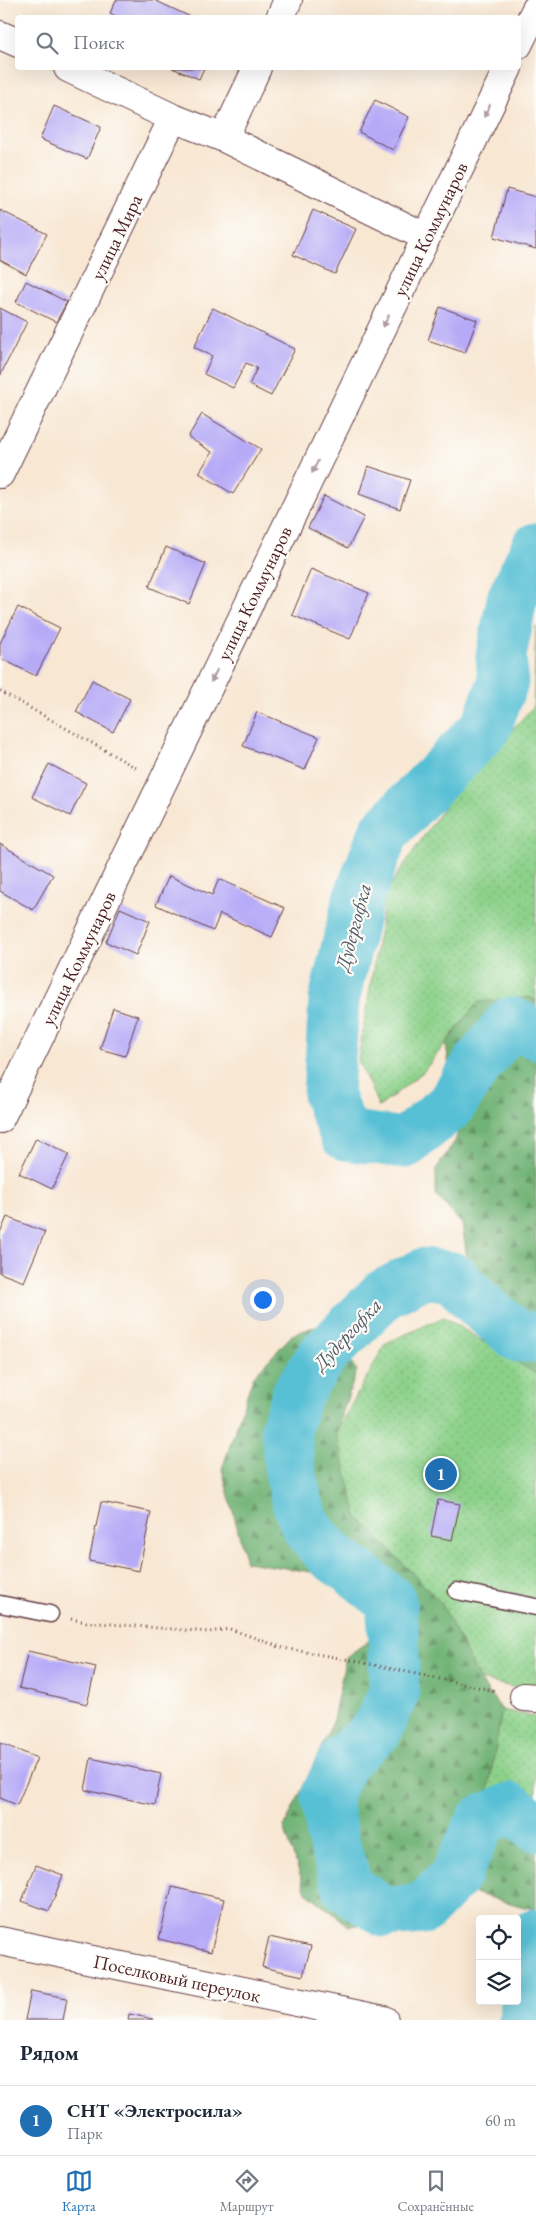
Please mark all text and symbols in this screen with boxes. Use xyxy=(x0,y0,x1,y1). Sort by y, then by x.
search box xyxy=(15,15,521,70)
icon: search xyxy=(33,29,61,57)
text: Поиск xyxy=(73,30,125,55)
one-way arrow xyxy=(482,104,491,119)
street label: улица Коммунаров xyxy=(387,158,474,301)
street label: улица Мира xyxy=(85,190,148,284)
one-way arrow xyxy=(381,314,389,328)
one-way arrow xyxy=(311,460,319,474)
street label: улица Коммунаров xyxy=(211,522,298,665)
one-way arrow xyxy=(209,669,218,684)
water label: Дудергофка xyxy=(328,880,377,975)
street label: улица Коммунаров xyxy=(35,887,122,1030)
your location xyxy=(250,1287,276,1313)
water label: Дудергофка xyxy=(306,1292,387,1377)
pin: 1 xyxy=(425,1455,457,1493)
map controls xyxy=(476,1915,521,2005)
button: locate xyxy=(476,1915,521,1960)
street label: Поселковый переулок xyxy=(91,1949,263,2008)
button: layers xyxy=(476,1960,521,2005)
text: Рядом xyxy=(20,2039,79,2066)
text: СНТ «Электросила» xyxy=(67,2098,243,2123)
text: 1 xyxy=(32,2110,40,2131)
text: 60 m xyxy=(485,2110,516,2131)
text: Парк xyxy=(67,2123,103,2144)
tab: Карта xyxy=(62,2167,96,2215)
tab: Маршрут xyxy=(220,2167,273,2215)
tab: Сохранённые xyxy=(398,2167,474,2215)

